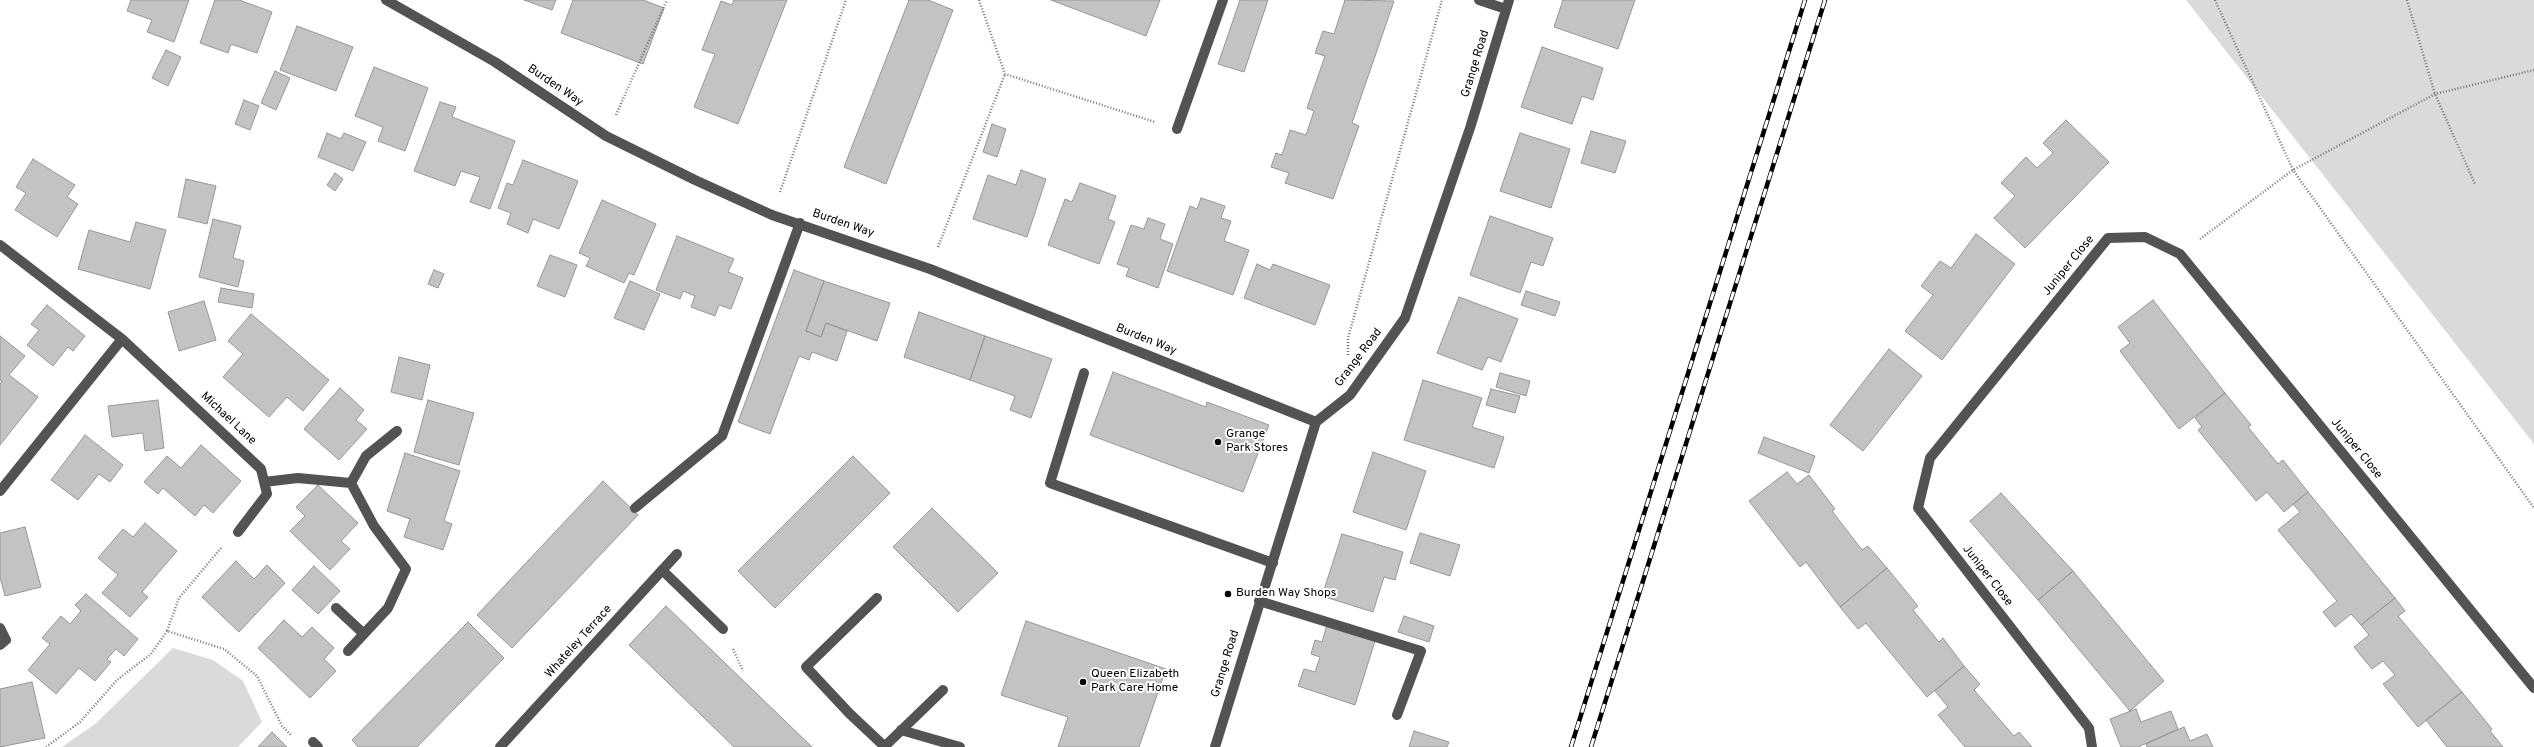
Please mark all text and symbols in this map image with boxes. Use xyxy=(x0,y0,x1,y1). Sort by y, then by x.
street label: Grange Road xyxy=(1459,29,1493,99)
street label: Burden Way xyxy=(524,62,586,110)
street label: Burden Way xyxy=(810,207,876,241)
street label: Juniper Close xyxy=(2040,233,2098,299)
street label: Burden Way xyxy=(1113,321,1179,359)
street label: Grange Road xyxy=(1332,326,1386,390)
street label: Michael Lane xyxy=(197,390,259,448)
street label: Juniper Close xyxy=(2327,416,2385,482)
place label: Grange Park Stores xyxy=(1226,428,1288,456)
marker: Grange Park Stores xyxy=(1213,437,1223,447)
street label: Juniper Close xyxy=(1959,543,2015,609)
place label: Burden Way Shops xyxy=(1236,587,1336,601)
marker: Burden Way Shops xyxy=(1223,589,1233,599)
street label: Whateley Terrace xyxy=(543,603,615,681)
street label: Grange Road xyxy=(1209,629,1243,699)
place label: Queen Elizabeth Park Care Home xyxy=(1091,668,1179,696)
marker: Queen Elizabeth Park Care Home xyxy=(1078,677,1088,687)

